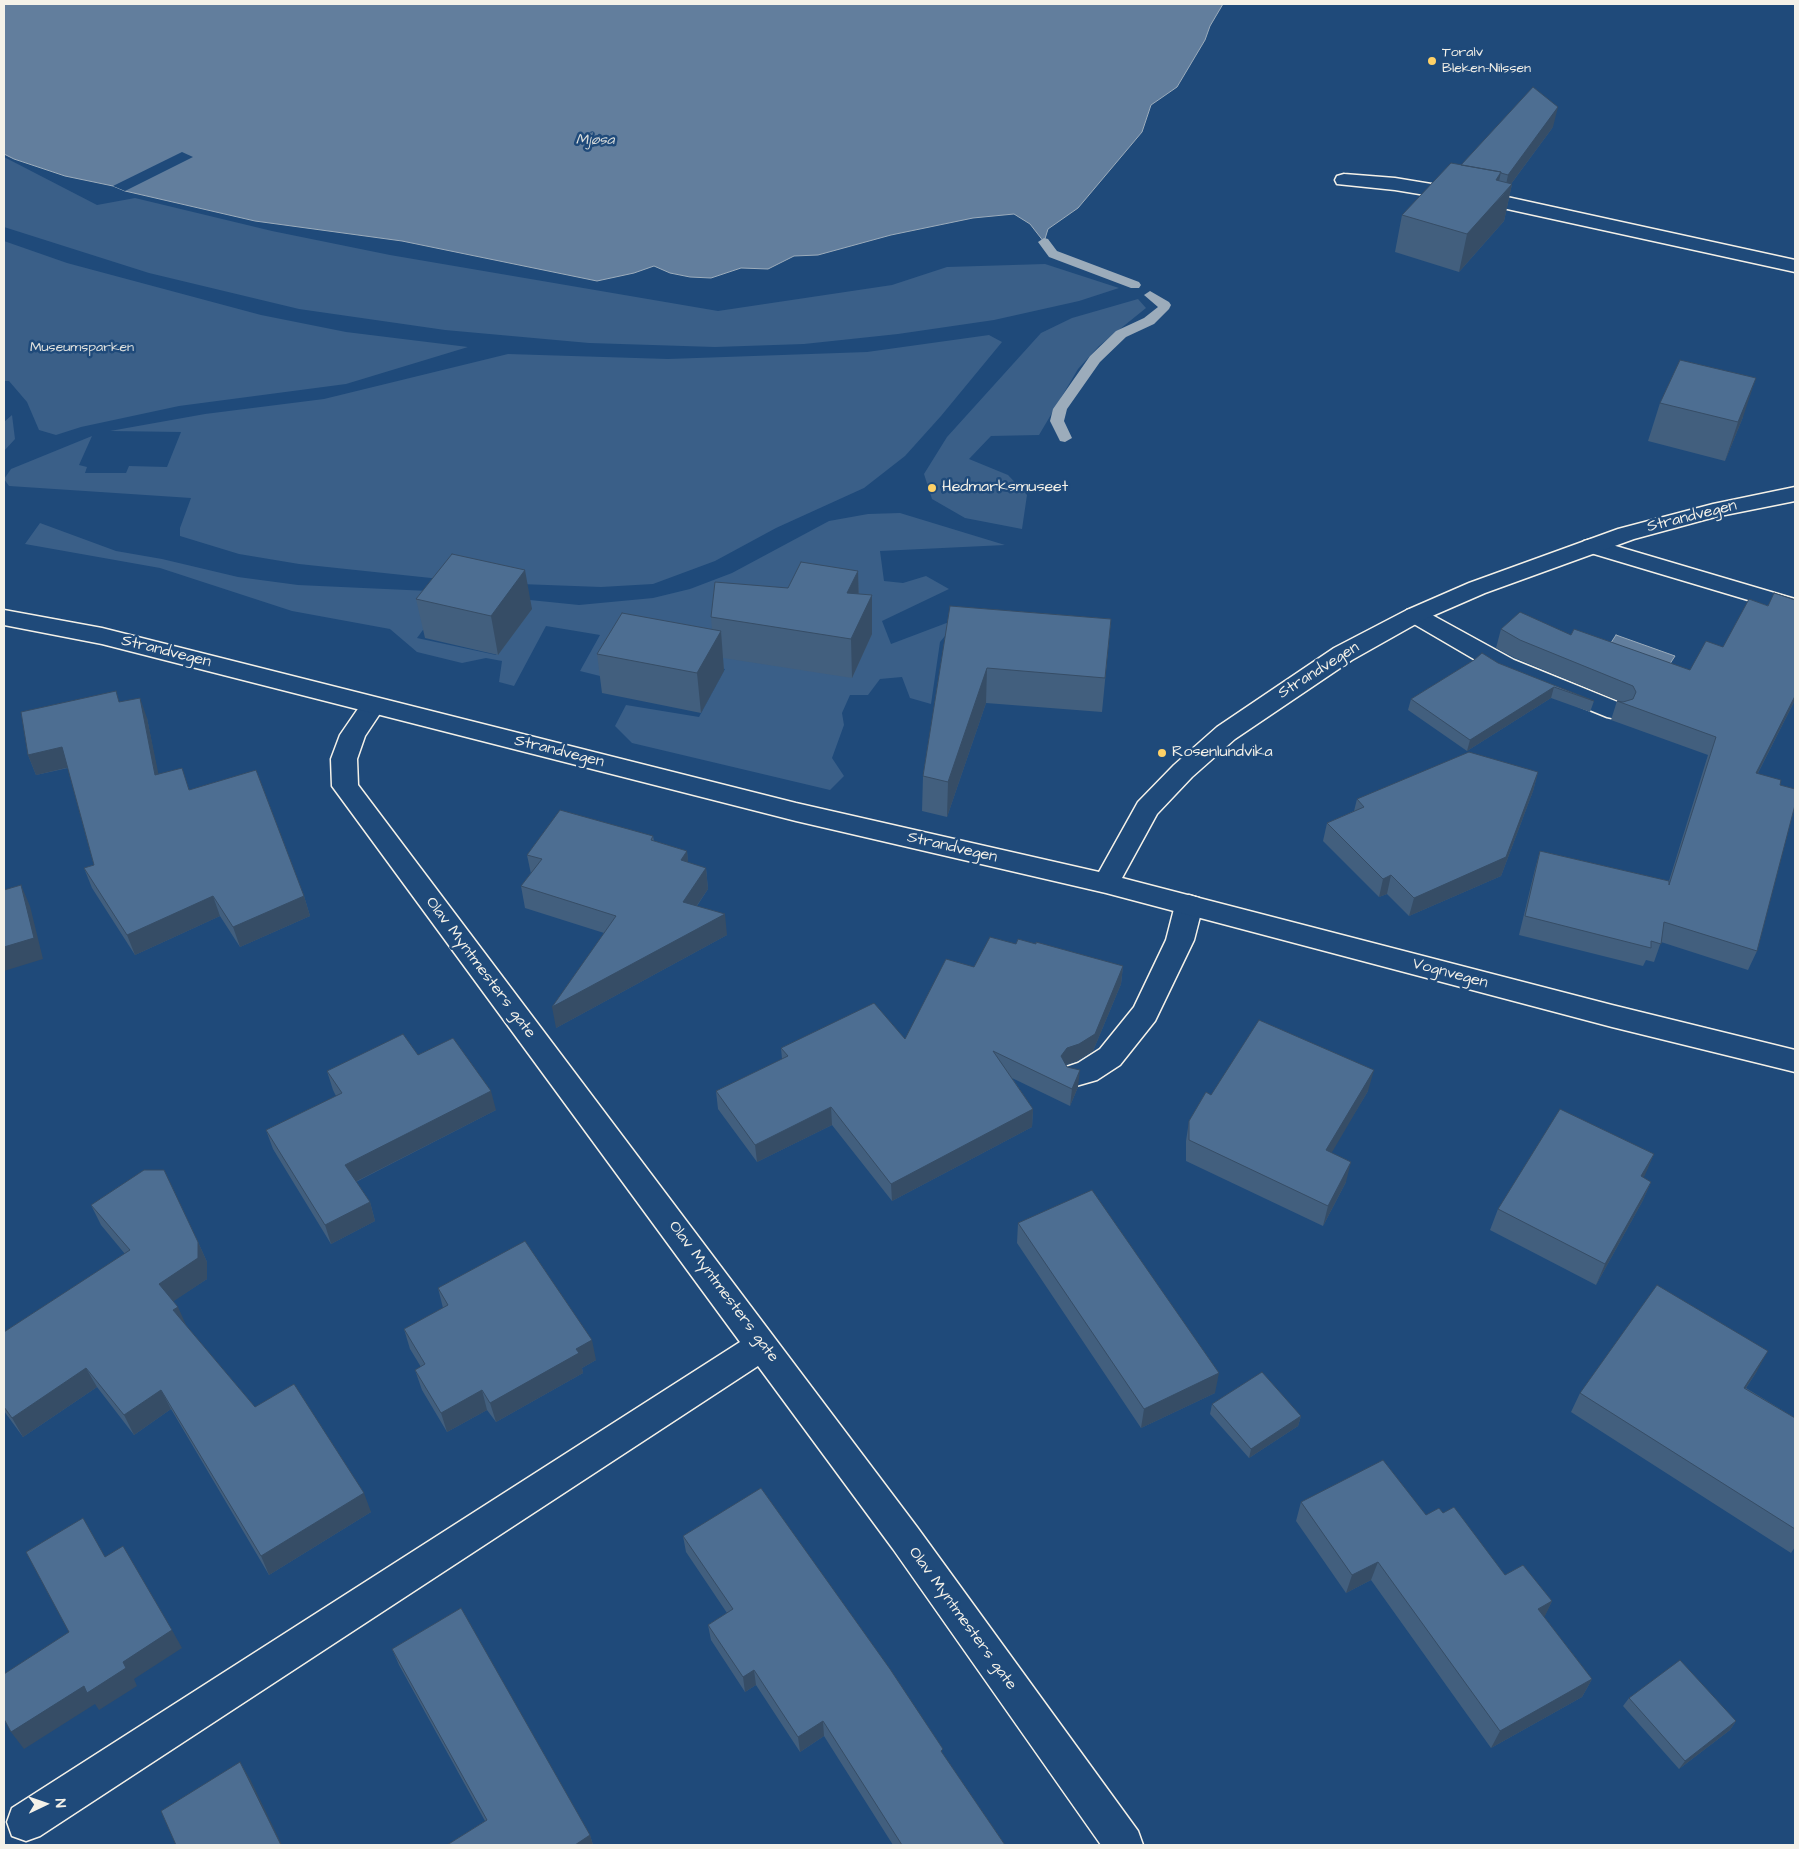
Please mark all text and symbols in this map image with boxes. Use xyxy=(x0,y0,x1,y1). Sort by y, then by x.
place label: Toralv Bleken-Nilssen xyxy=(1442,45,1531,78)
marker: Toralv Bleken-Nilssen xyxy=(1426,55,1438,67)
water label: Mjøsa xyxy=(576,132,614,150)
park label: Museumsparken xyxy=(30,340,134,356)
place label: Hedmarksmuseet xyxy=(942,478,1068,498)
marker: Hedmarksmuseet xyxy=(926,482,938,494)
street label: Strandvegen xyxy=(1645,497,1739,537)
street label: Strandvegen xyxy=(119,632,213,672)
street label: Strandvegen xyxy=(1275,639,1363,703)
street label: Strandvegen xyxy=(512,732,606,772)
place label: Rosenlundvika xyxy=(1172,743,1273,763)
marker: Rosenlundvika xyxy=(1156,747,1168,759)
street label: Strandvegen xyxy=(905,828,999,868)
street label: Olav Myntmesters gate xyxy=(421,894,539,1042)
street label: Vognvegen xyxy=(1410,955,1490,993)
street label: Olav Myntmesters gate xyxy=(664,1218,782,1366)
street label: Olav Myntmesters gate xyxy=(904,1544,1020,1694)
north arrow xyxy=(20,1779,70,1829)
text: N xyxy=(50,1798,70,1808)

